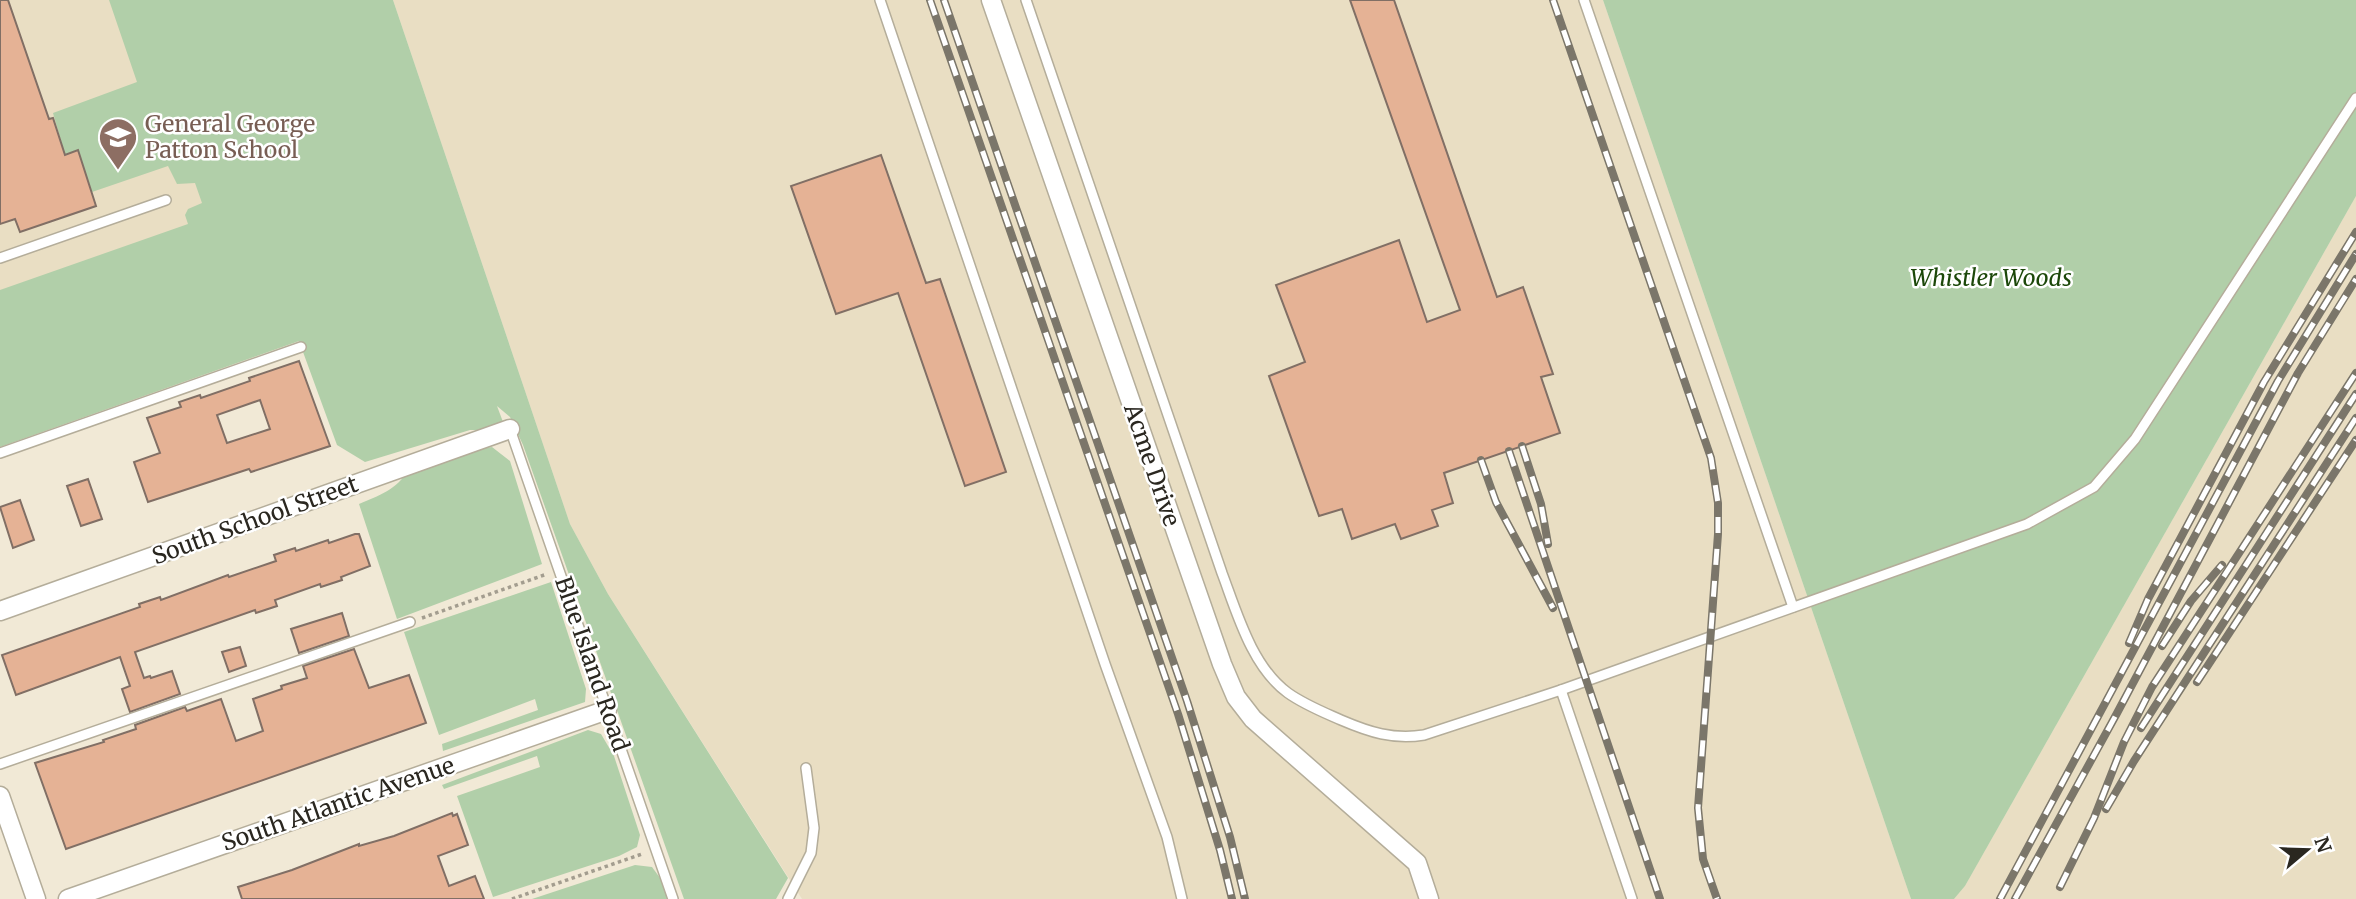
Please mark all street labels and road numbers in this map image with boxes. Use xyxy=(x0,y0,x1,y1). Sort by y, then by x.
street label: Acme Drive xyxy=(1118,399,1187,530)
street label: South School Street xyxy=(148,469,362,570)
street label: Blue Island Road xyxy=(549,573,636,755)
street label: South Atlantic Avenue xyxy=(218,750,458,857)

